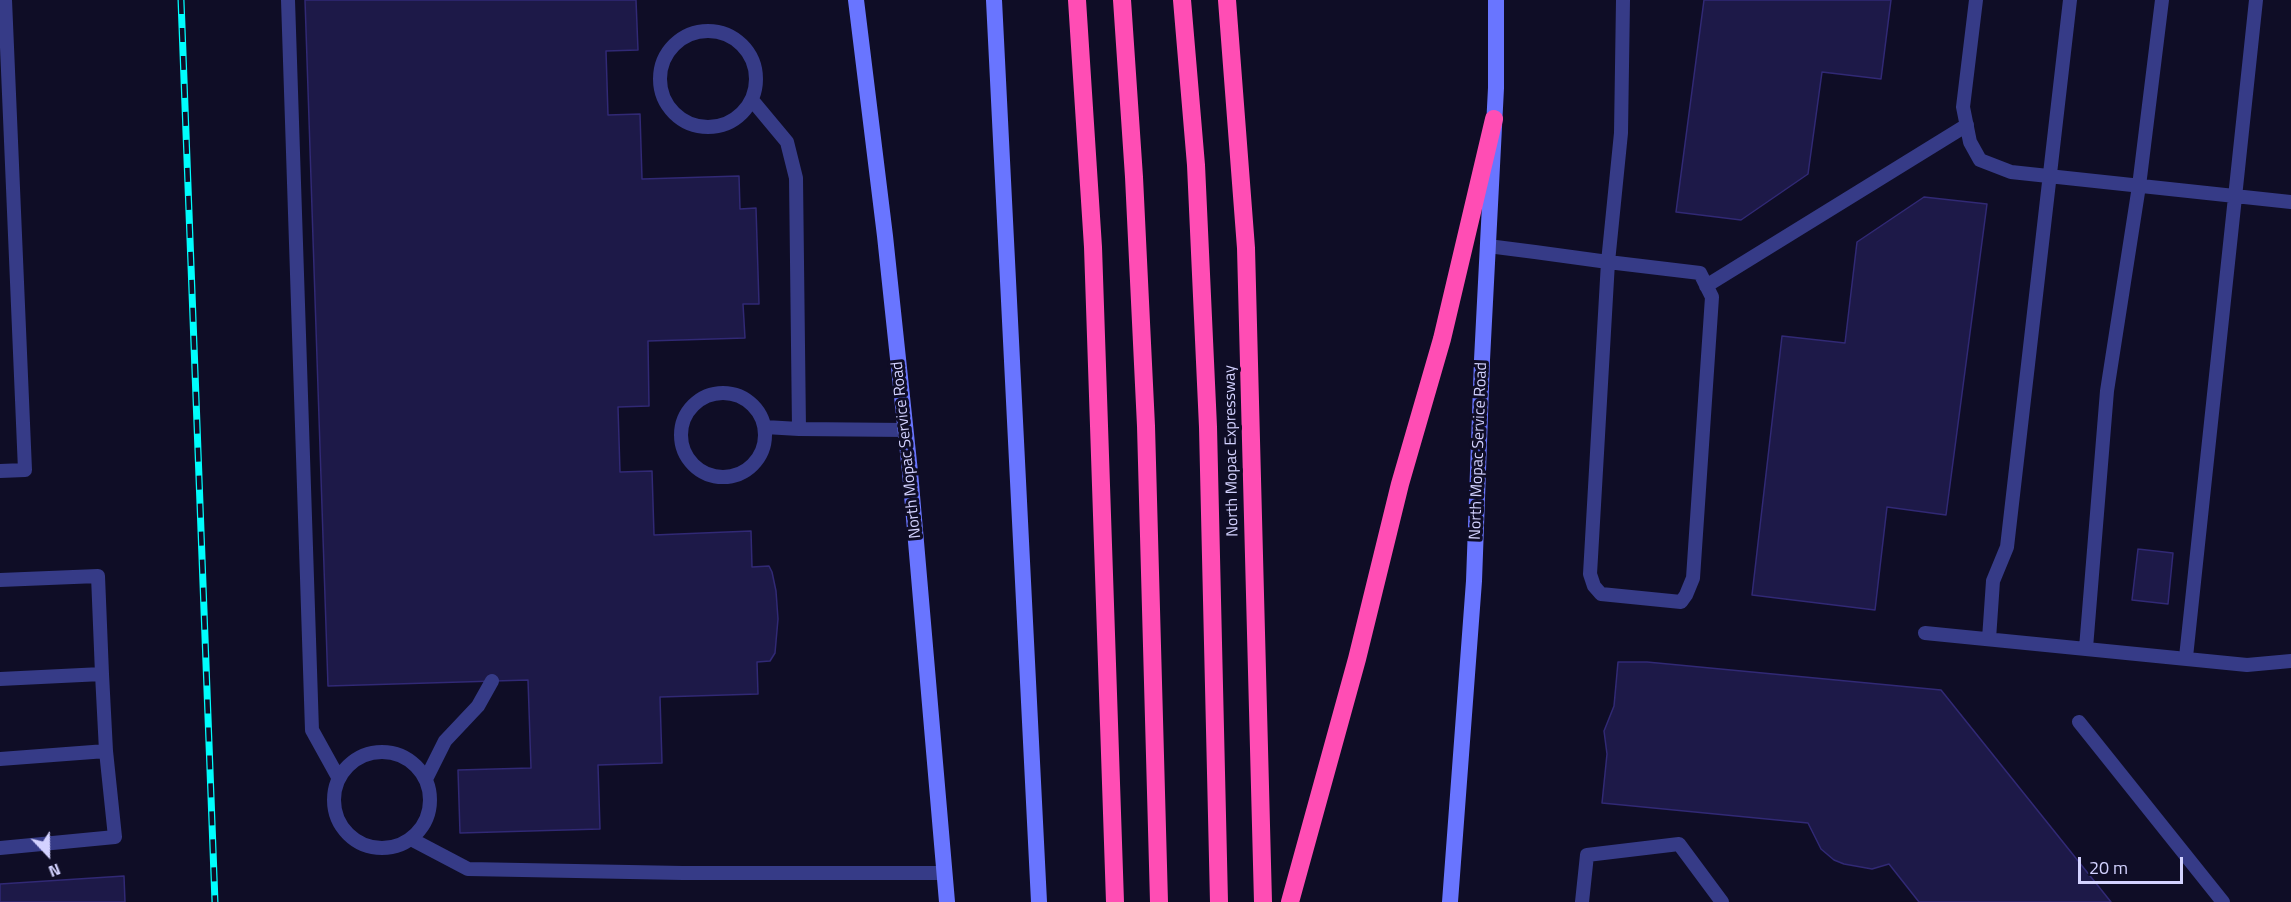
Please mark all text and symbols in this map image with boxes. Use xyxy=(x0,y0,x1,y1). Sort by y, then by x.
street label: North Mopac Service Road xyxy=(888,361,926,539)
street label: North Mopac Service Road xyxy=(1466,362,1492,540)
street label: North Mopac Expressway xyxy=(1221,365,1243,537)
north arrow xyxy=(18,824,78,884)
scale bar xyxy=(2081,845,2186,883)
text: 20 m xyxy=(2089,854,2128,881)
text: N xyxy=(45,857,64,884)

